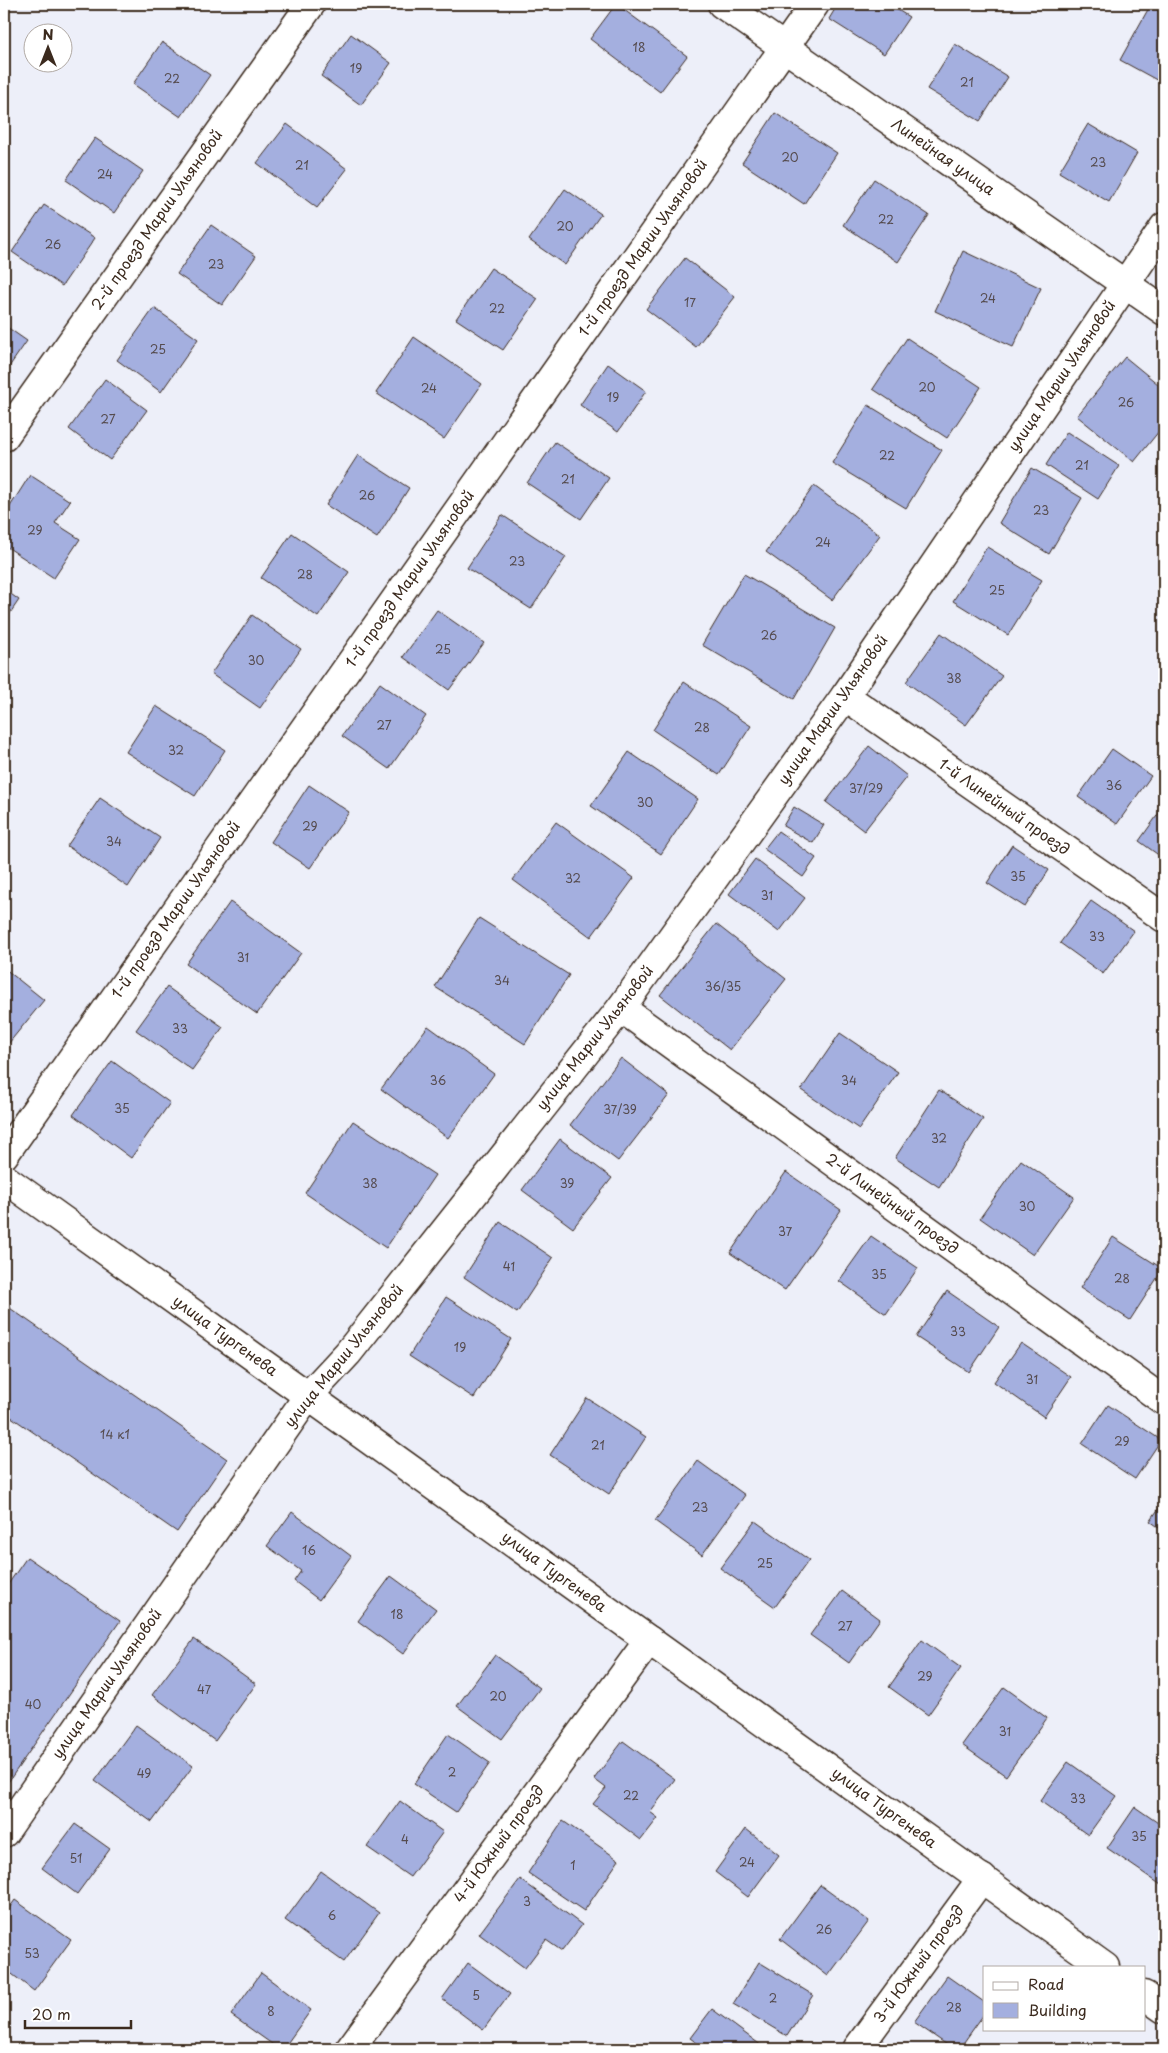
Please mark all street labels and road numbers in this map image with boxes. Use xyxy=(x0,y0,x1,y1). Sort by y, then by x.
street label: Линейная улица xyxy=(887,111,1001,200)
street label: 2-й проезд Марии Ульяновой xyxy=(84,124,227,314)
street label: 1-й проезд Марии Ульяновой xyxy=(572,154,712,341)
street label: улица Марии Ульяновой xyxy=(1001,295,1120,456)
street label: 1-й проезд Марии Ульяновой xyxy=(339,485,479,672)
street label: улица Марии Ульяновой xyxy=(771,629,892,789)
street label: 1-й Линейный проезд xyxy=(934,752,1075,860)
street label: 1-й проезд Марии Ульяновой xyxy=(105,816,245,1003)
street label: улица Марии Ульяновой xyxy=(530,960,658,1114)
street label: 2-й Линейный проезд xyxy=(822,1147,964,1259)
street label: улица Марии Ульяновой xyxy=(278,1278,408,1432)
street label: улица Тургенева xyxy=(169,1289,284,1381)
street label: улица Тургенева xyxy=(498,1525,613,1617)
street label: улица Марии Ульяновой xyxy=(45,1603,166,1763)
street label: улица Тургенева xyxy=(828,1761,943,1853)
street label: 4-й Южный проезд xyxy=(447,1779,549,1907)
street label: 3-й Южный проезд xyxy=(867,1899,969,2027)

